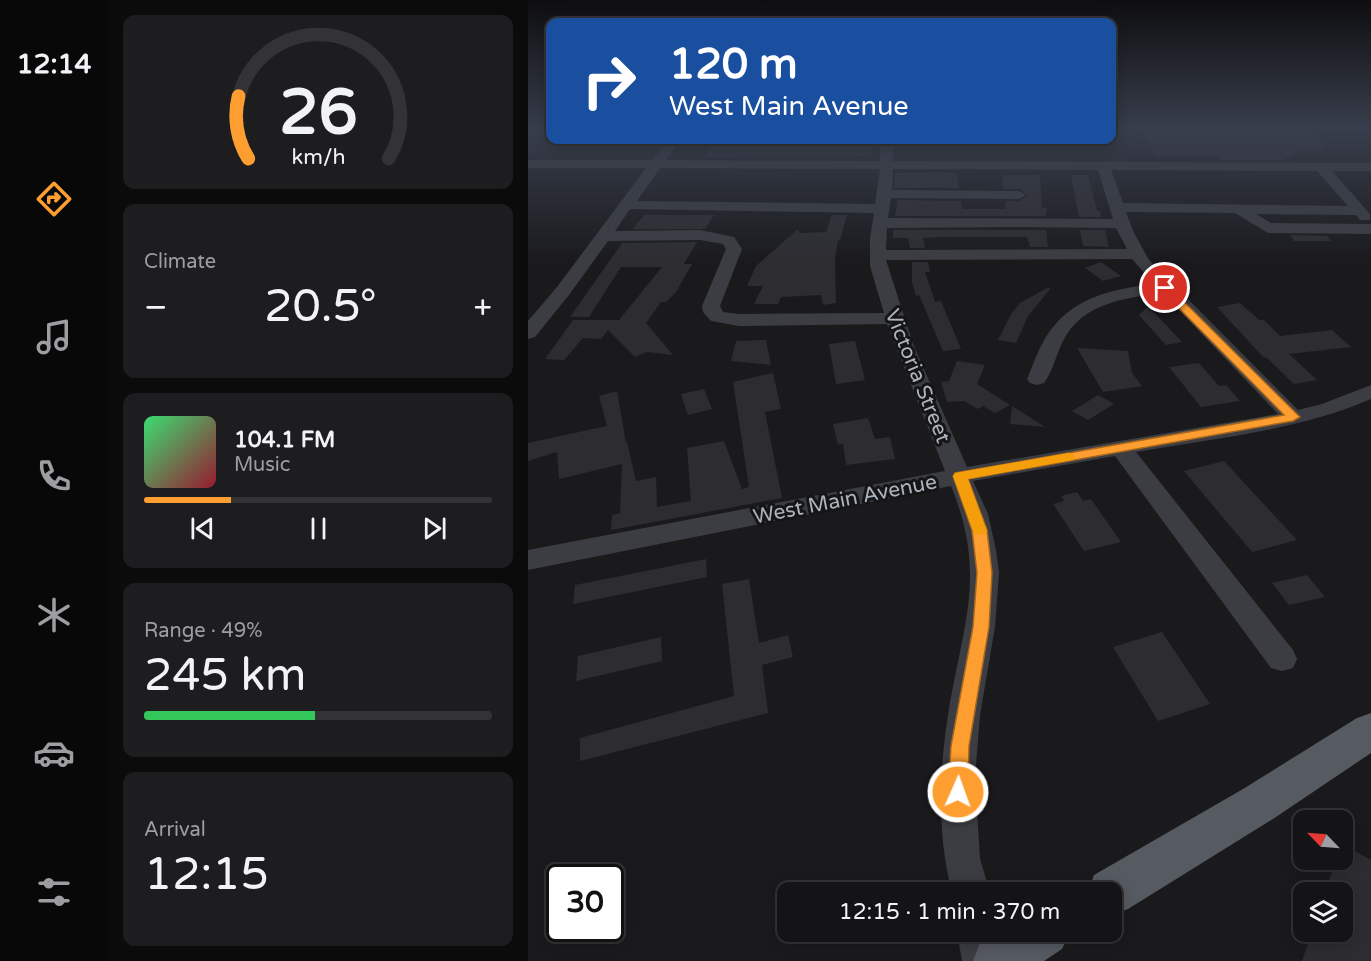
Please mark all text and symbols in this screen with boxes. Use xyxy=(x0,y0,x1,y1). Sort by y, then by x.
text: 120 m xyxy=(669,39,798,90)
icon: right xyxy=(570,42,648,120)
text: 12:14 xyxy=(17,48,91,81)
text: 26 xyxy=(279,76,357,151)
text: West Main Avenue xyxy=(669,90,909,123)
text: km/h xyxy=(291,144,345,170)
icon: directions xyxy=(33,178,75,220)
text: Climate xyxy=(144,250,216,274)
pin xyxy=(1139,262,1190,313)
icon: arrive xyxy=(1148,271,1181,304)
text: 20.5° xyxy=(264,280,377,334)
text: − xyxy=(144,288,168,327)
text: + xyxy=(473,288,492,327)
street label: Victoria Street xyxy=(879,306,956,447)
icon: music xyxy=(33,316,75,358)
text: 104.1 FM xyxy=(234,427,335,453)
text: Music xyxy=(234,453,290,477)
icon: phone xyxy=(33,455,75,497)
street label: West Main Avenue xyxy=(751,469,939,530)
icon: previous xyxy=(186,512,219,545)
icon: pause xyxy=(302,512,335,545)
icon: next xyxy=(418,512,451,545)
icon: climate xyxy=(33,594,75,636)
text: Range · 49% xyxy=(144,619,263,643)
text: 245 km xyxy=(144,649,306,703)
icon: car xyxy=(33,732,75,774)
position arrow xyxy=(926,760,990,824)
north arrow xyxy=(1293,810,1353,870)
map controls xyxy=(1293,810,1353,942)
text: Arrival xyxy=(144,818,206,842)
text: 12:15 xyxy=(144,848,269,902)
speed limit sign: 30 xyxy=(546,864,624,942)
icon: filters xyxy=(33,871,75,913)
button: layers xyxy=(1293,882,1353,942)
text: 12:15 · 1 min · 370 m xyxy=(839,899,1060,925)

